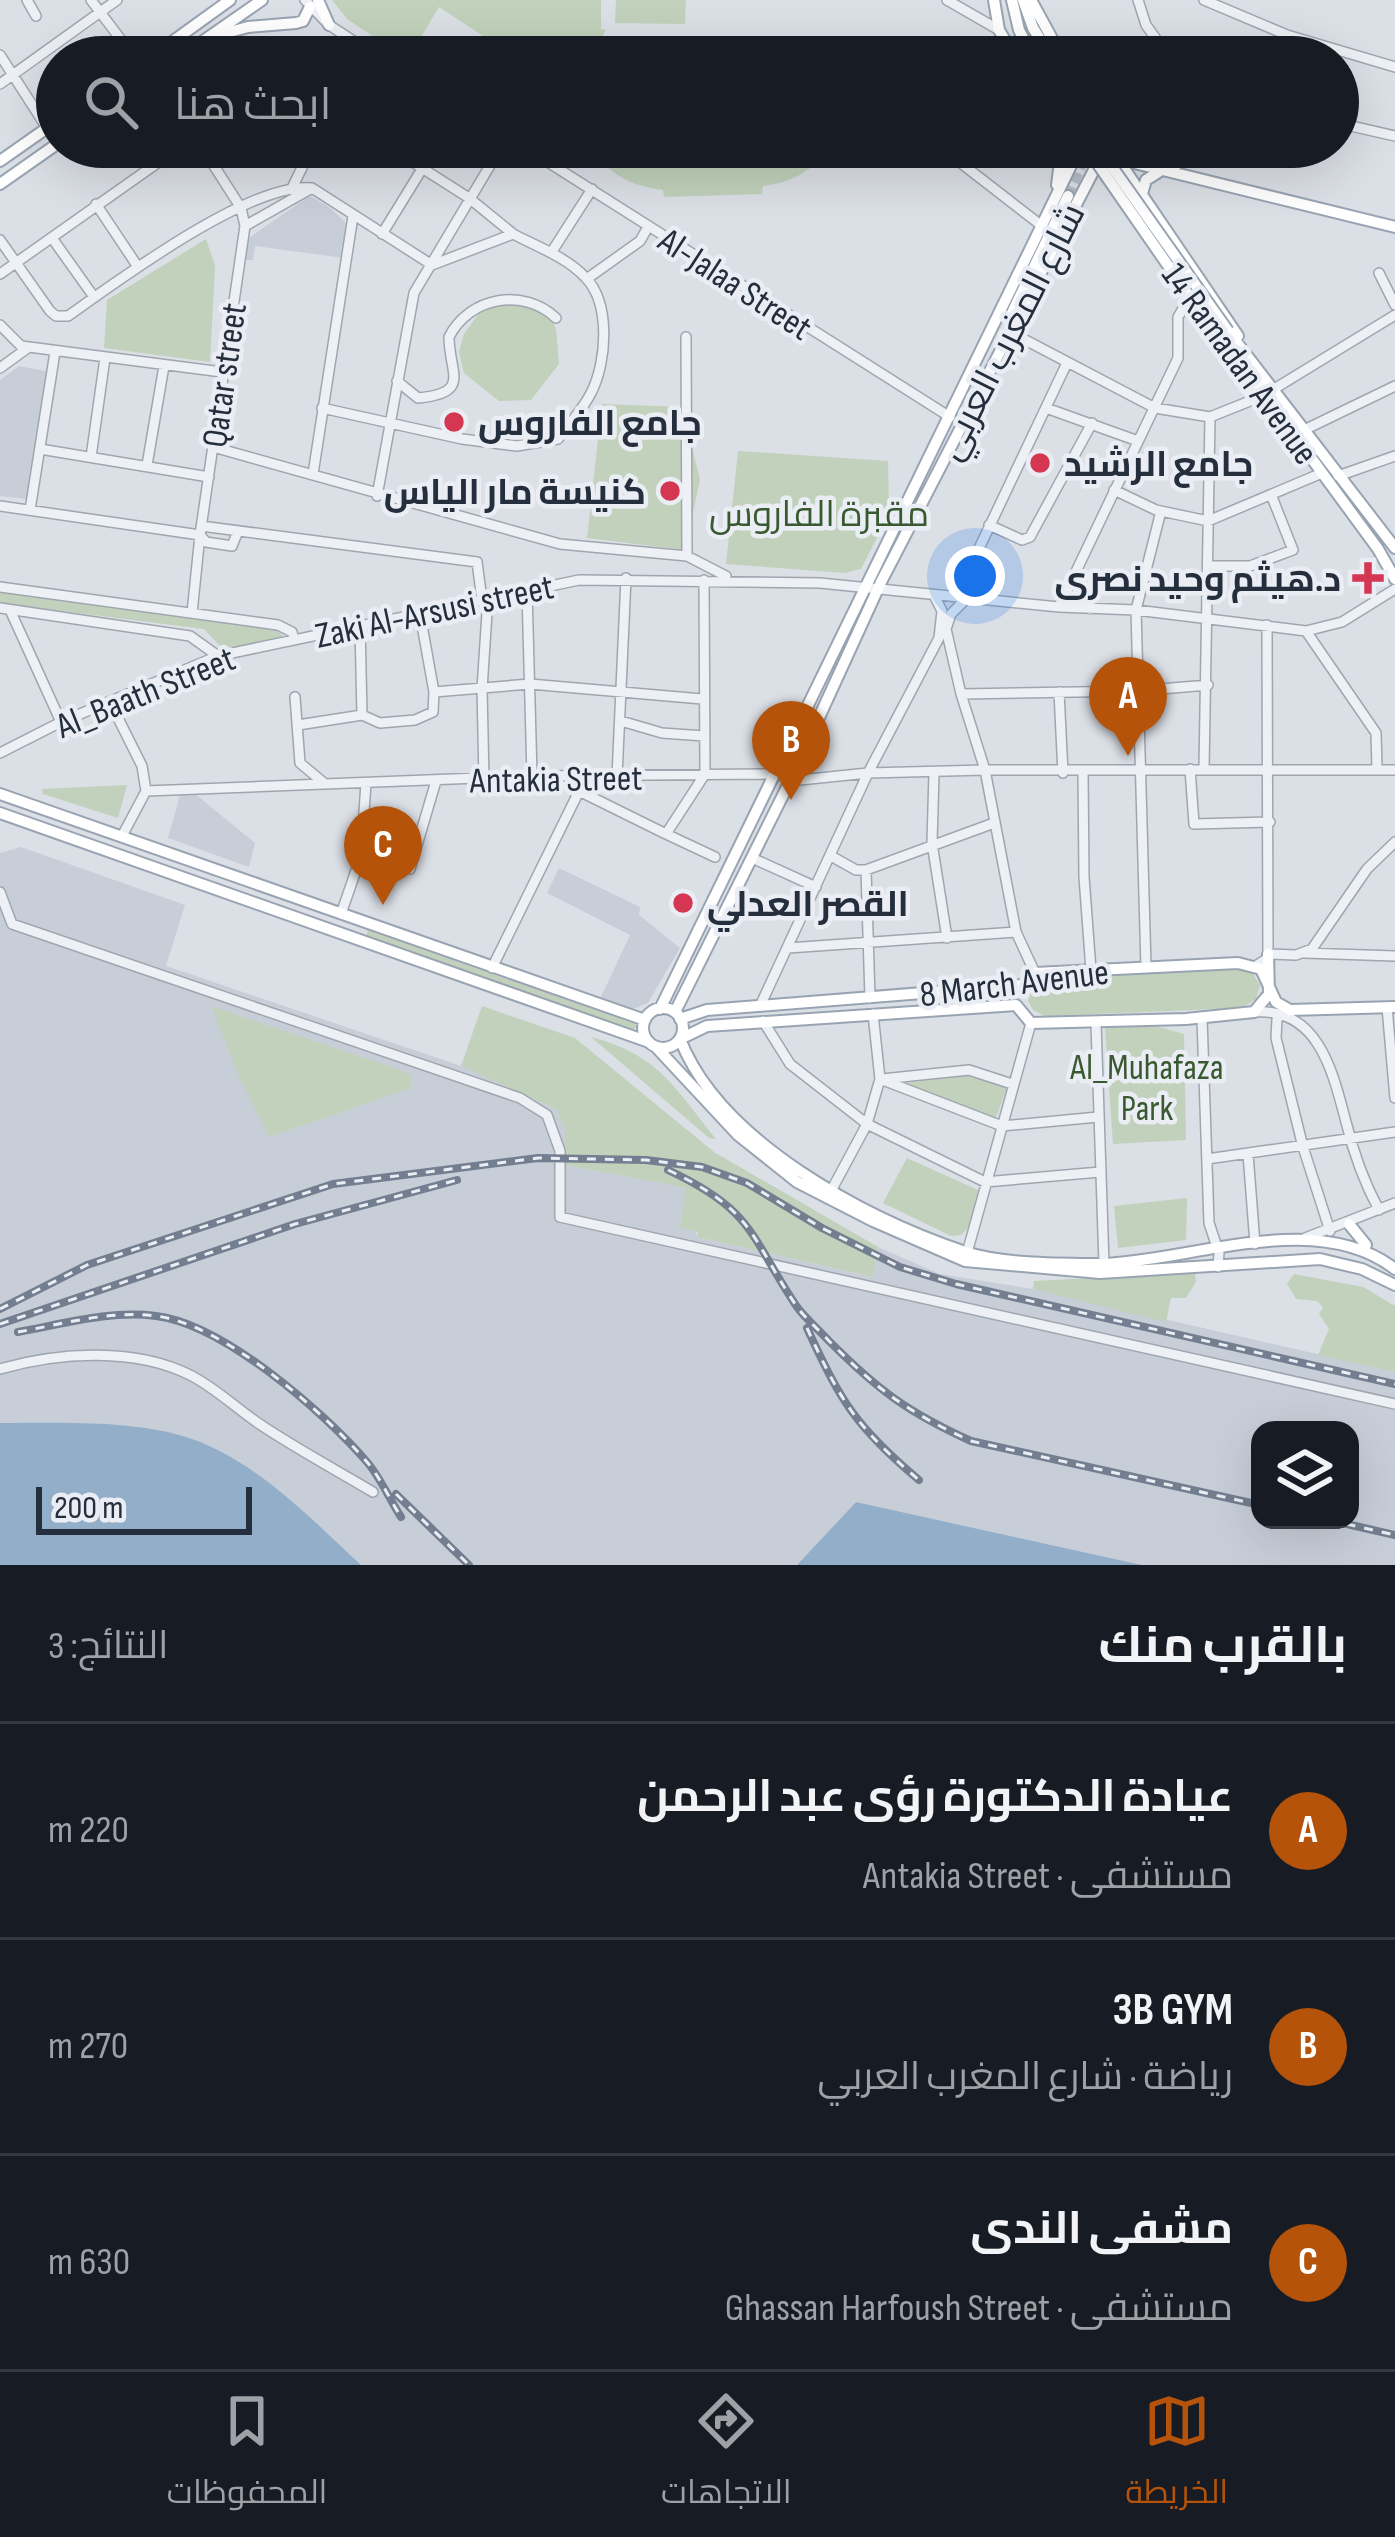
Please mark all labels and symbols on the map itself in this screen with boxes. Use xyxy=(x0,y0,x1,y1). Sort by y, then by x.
street label: شارع المغرب العربي xyxy=(929,197,1100,470)
street label: Al-Jalaa Street xyxy=(649,219,819,350)
street label: 14 Ramadan Avenue xyxy=(1152,255,1326,474)
street label: Qatar street xyxy=(194,300,257,450)
place label: جامع الفاروس xyxy=(478,403,702,447)
marker: جامع الفاروس xyxy=(441,409,467,435)
place label: جامع الرشيد xyxy=(1064,444,1253,488)
marker: جامع الرشيد xyxy=(1027,450,1053,476)
place label: كنيسة مار الياس xyxy=(384,472,646,515)
marker: كنيسة مار الياس xyxy=(657,478,683,504)
park label: مقبرة الفاروس xyxy=(709,494,929,537)
your location xyxy=(945,546,1005,606)
place label: د.هيثم وحيد نصرى xyxy=(1054,559,1341,603)
marker: د.هيثم وحيد نصرى xyxy=(1352,562,1384,594)
street label: Zaki Al-Arsusi street xyxy=(312,566,558,659)
street label: Al_Baath Street xyxy=(49,638,242,749)
pin: A xyxy=(1089,657,1167,756)
pin: B xyxy=(752,701,830,800)
street label: Antakia Street xyxy=(468,757,643,804)
pin: C xyxy=(344,806,422,905)
place label: القصر العدلي xyxy=(707,884,909,933)
marker: القصر العدلي xyxy=(670,890,696,916)
street label: 8 March Avenue xyxy=(917,952,1111,1017)
park label: Al_Muhafaza Park xyxy=(1069,1047,1224,1131)
scale bar xyxy=(36,1481,252,1534)

